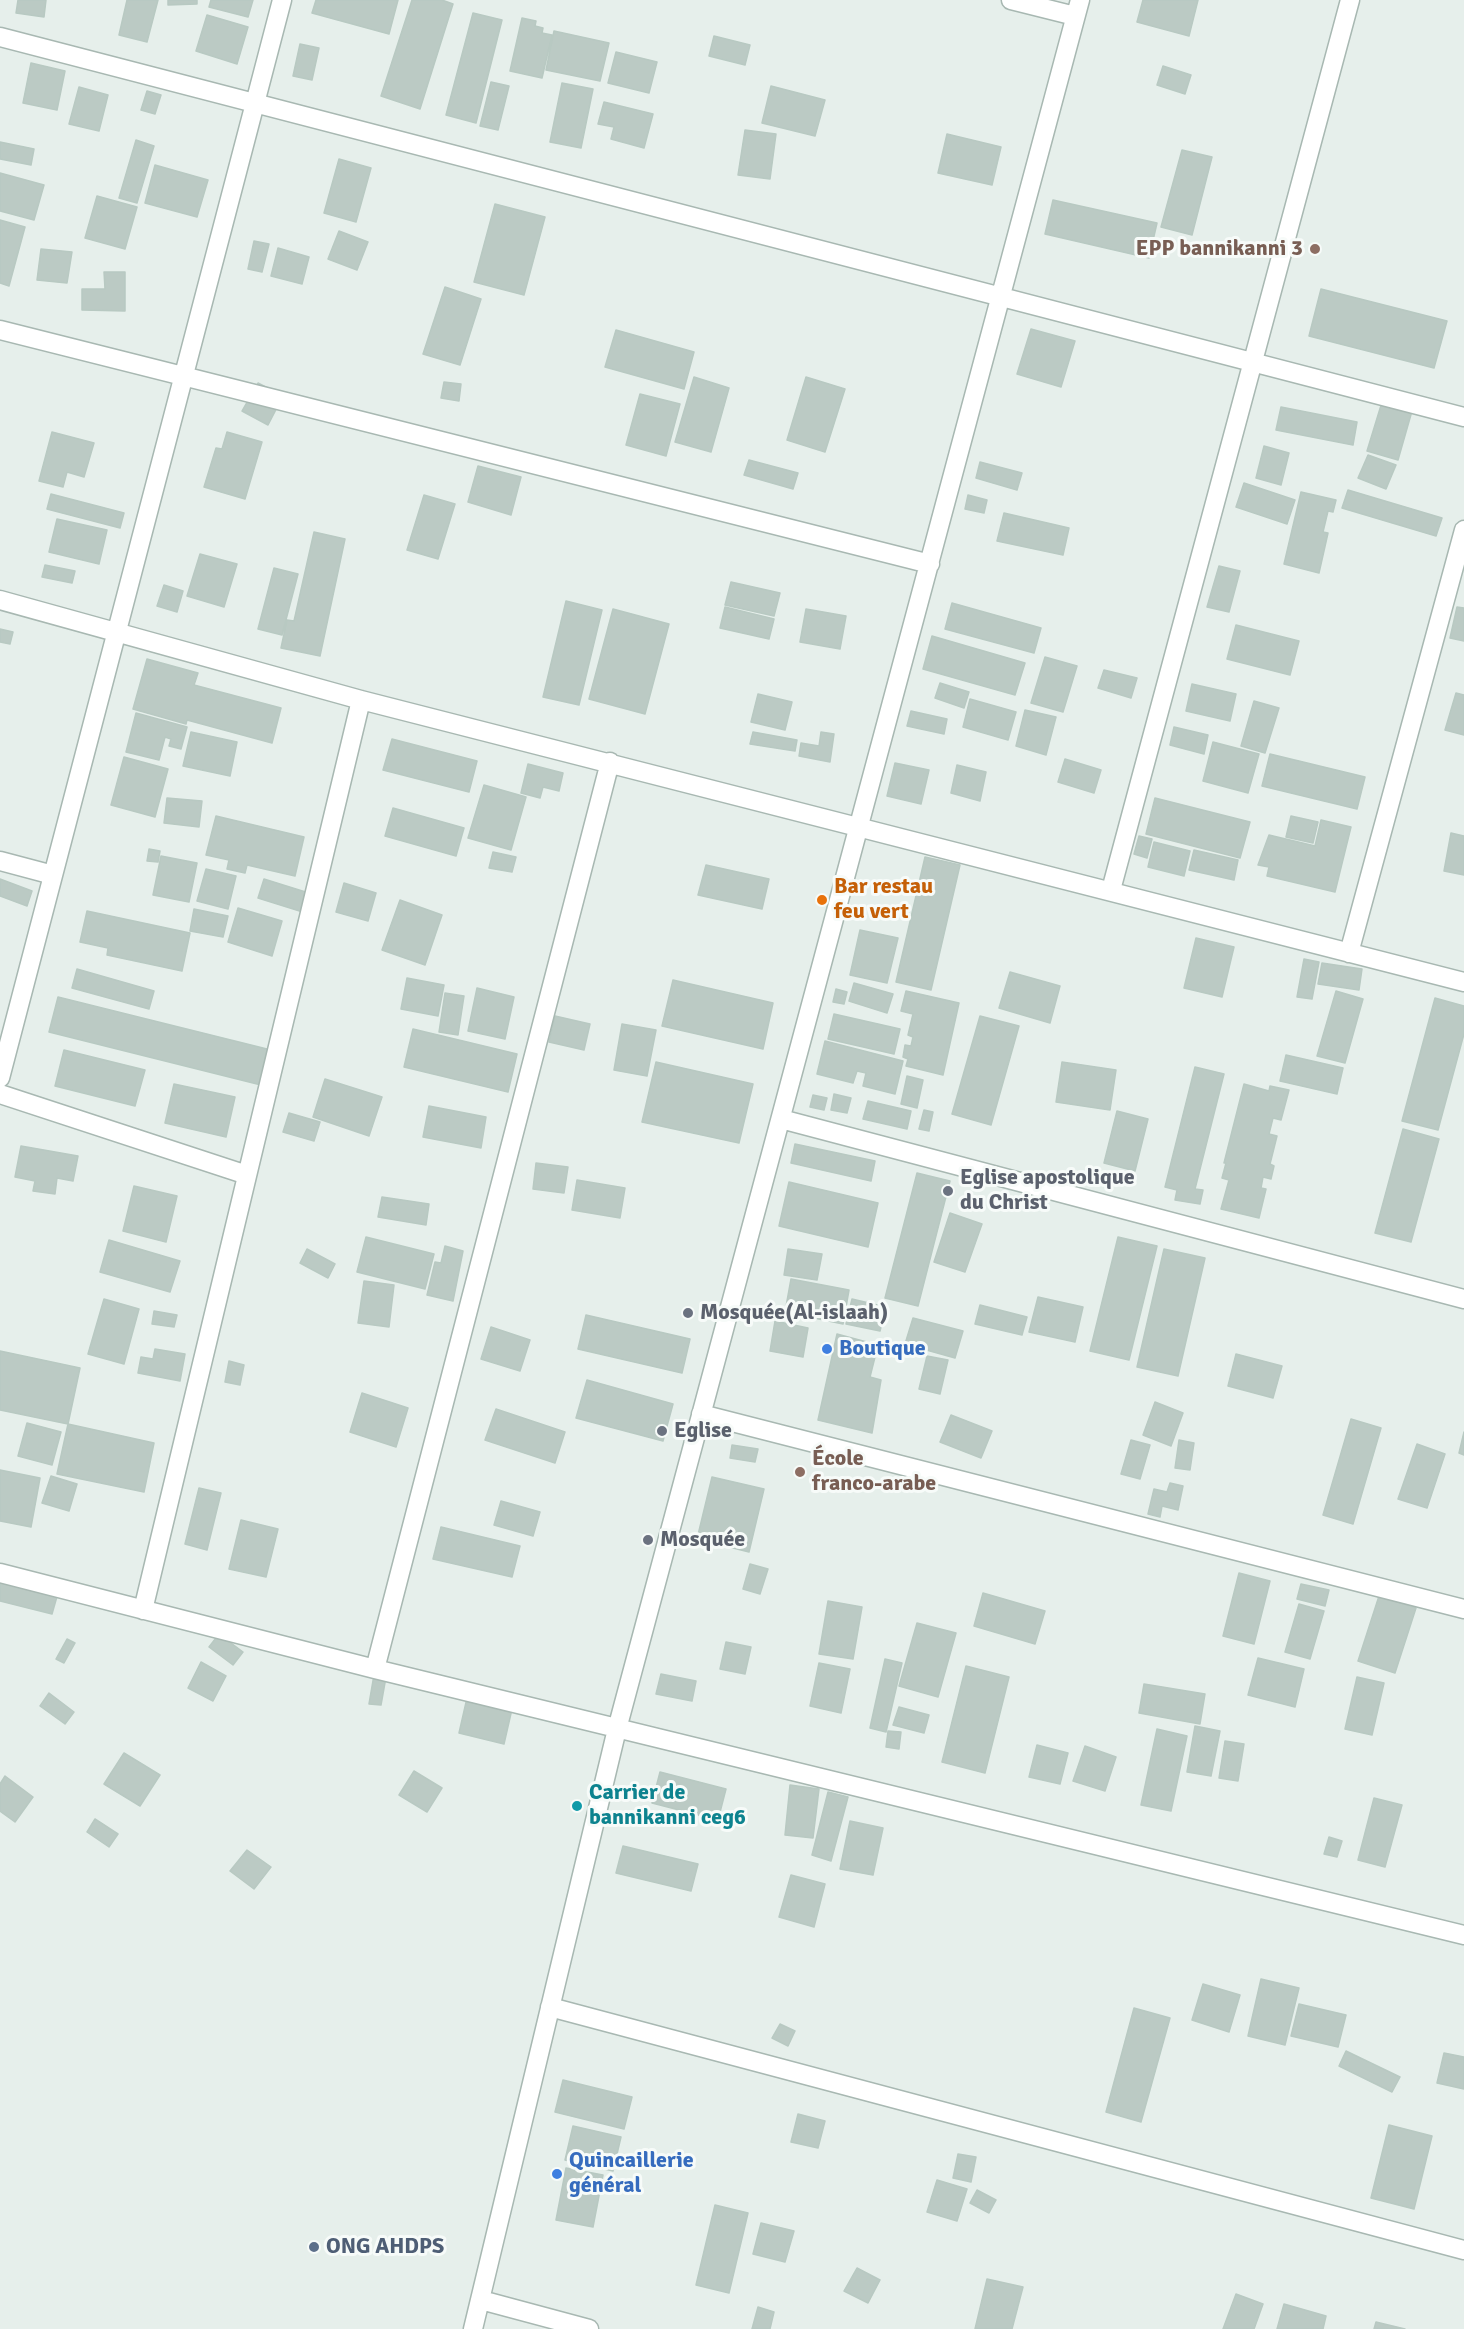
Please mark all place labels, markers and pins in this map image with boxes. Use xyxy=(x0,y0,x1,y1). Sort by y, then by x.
place label: EPP bannikanni 3 xyxy=(1136,236,1303,262)
marker: EPP bannikanni 3 xyxy=(1308,242,1322,256)
place label: Bar restau feu vert xyxy=(834,874,933,926)
marker: Bar restau feu vert xyxy=(815,893,829,907)
place label: Eglise apostolique du Christ xyxy=(960,1165,1135,1216)
marker: Eglise apostolique du Christ xyxy=(941,1184,955,1198)
place label: Mosquée(Al-islaah) xyxy=(700,1300,888,1326)
marker: Mosquée(Al-islaah) xyxy=(681,1306,695,1320)
place label: Boutique xyxy=(839,1336,926,1362)
marker: Boutique xyxy=(820,1342,834,1356)
place label: Eglise xyxy=(674,1418,732,1444)
marker: Eglise xyxy=(655,1424,669,1438)
place label: École franco-arabe xyxy=(812,1446,936,1498)
marker: École franco-arabe xyxy=(793,1465,807,1479)
place label: Mosquée xyxy=(660,1527,745,1553)
marker: Mosquée xyxy=(641,1533,655,1547)
place label: Carrier de bannikanni ceg6 xyxy=(589,1780,746,1832)
marker: Carrier de bannikanni ceg6 xyxy=(570,1799,584,1813)
place label: Quincaillerie général xyxy=(569,2148,694,2200)
marker: Quincaillerie général xyxy=(550,2167,564,2181)
place label: ONG AHDPS xyxy=(326,2234,444,2260)
marker: ONG AHDPS xyxy=(307,2240,321,2254)

